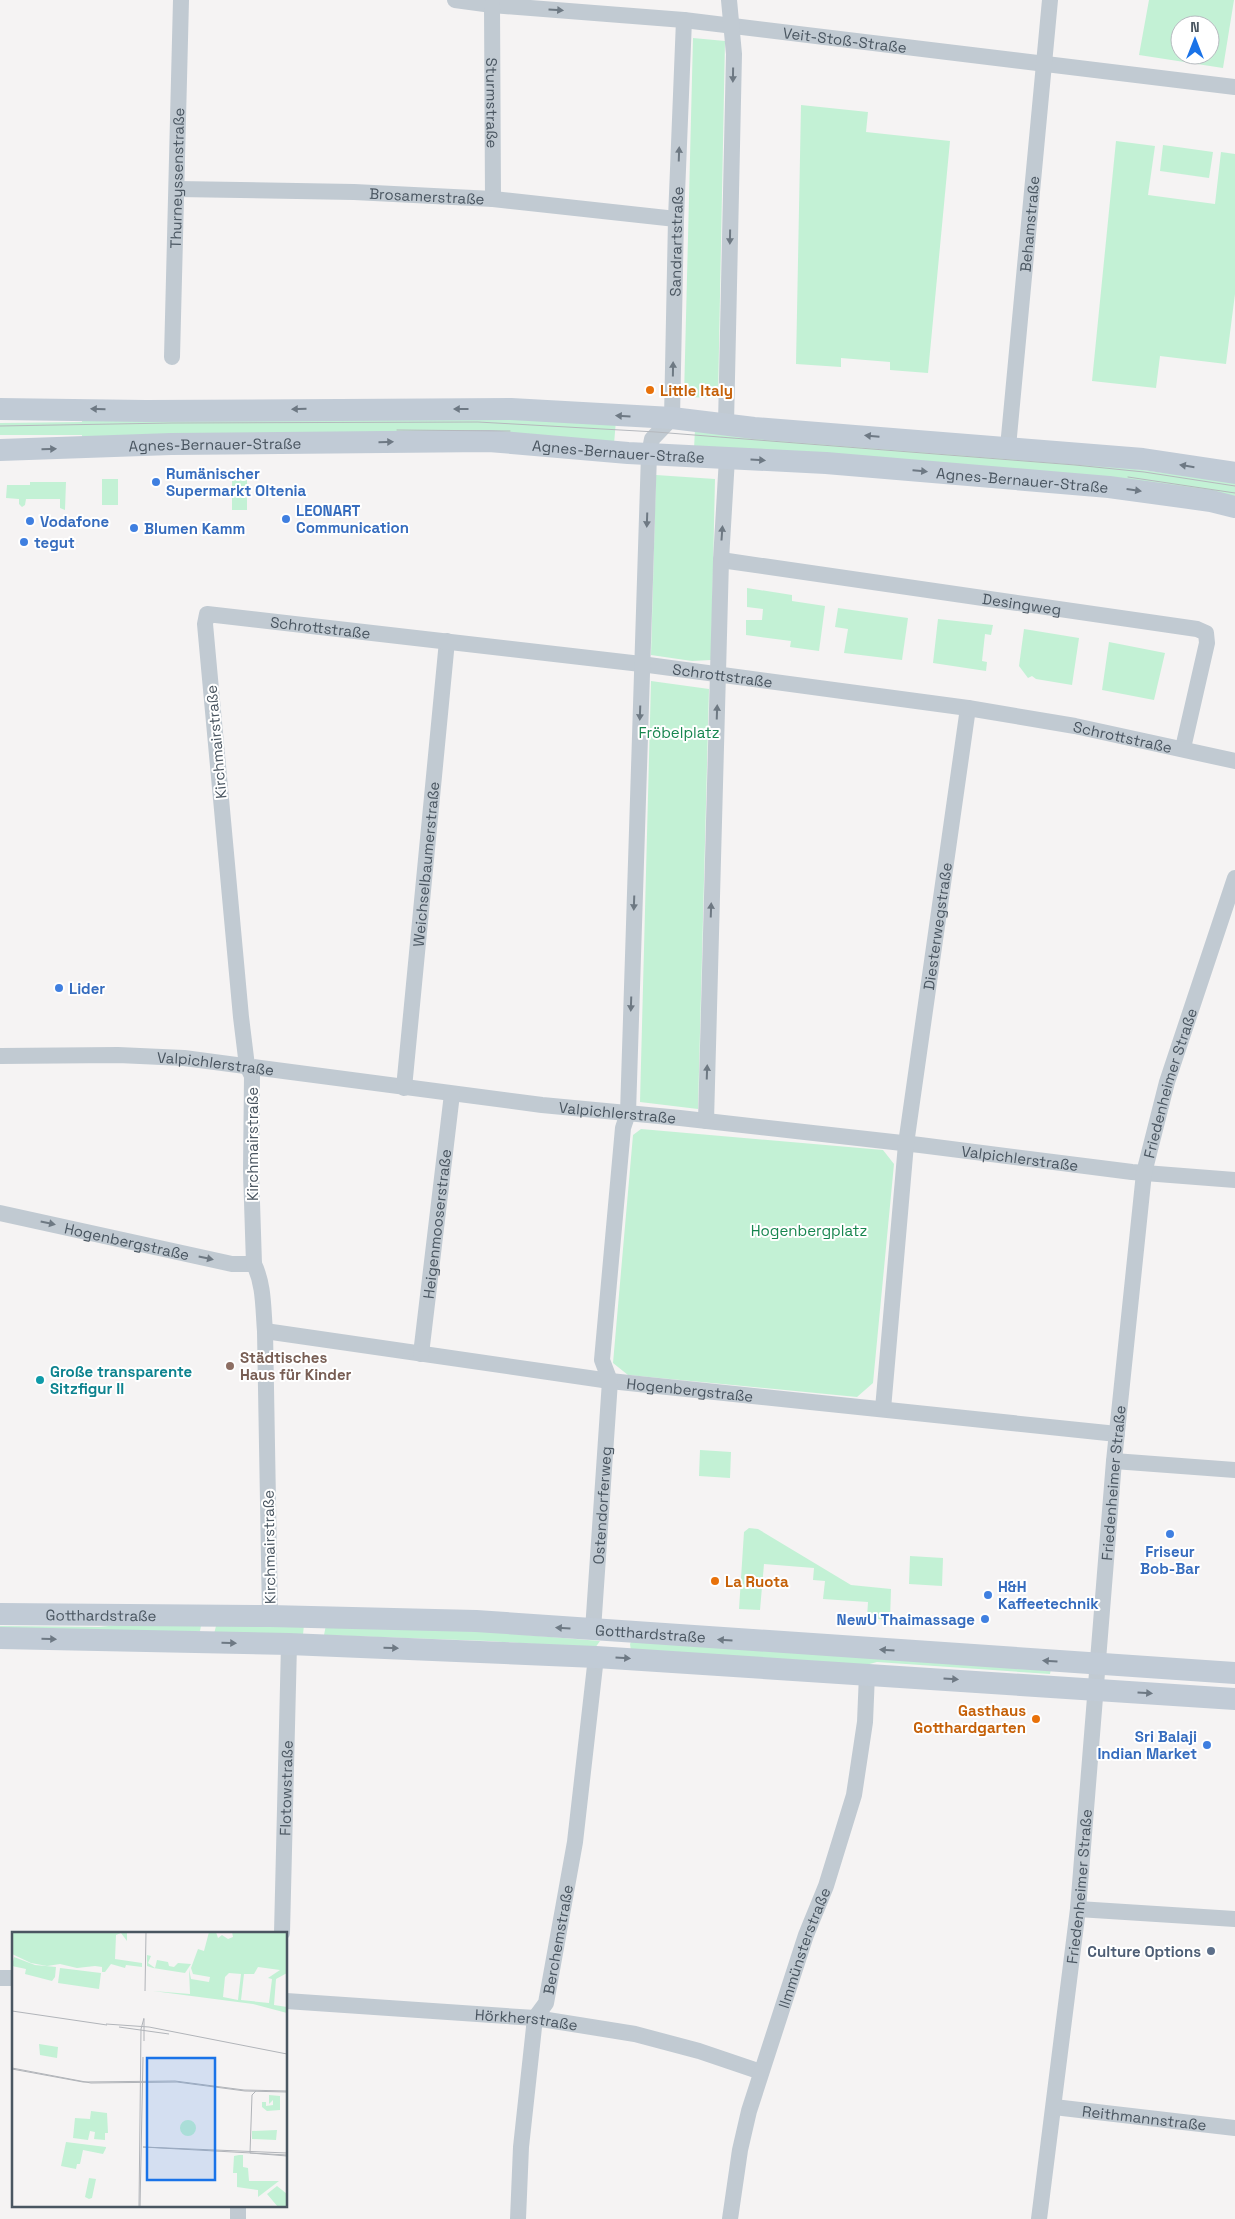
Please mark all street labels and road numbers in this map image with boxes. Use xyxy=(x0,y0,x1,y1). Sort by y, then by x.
street label: Veit-Stoß-Straße xyxy=(782,23,908,57)
street label: Sturmstraße xyxy=(483,58,502,149)
street label: Thurneyssenstraße xyxy=(165,107,188,249)
street label: Behamstraße xyxy=(1015,175,1043,273)
street label: Brosamerstraße xyxy=(369,183,485,208)
street label: Sandrartstraße xyxy=(665,186,687,297)
street label: Agnes-Bernauer-Straße xyxy=(128,433,301,455)
street label: Agnes-Bernauer-Straße xyxy=(532,435,705,466)
street label: Agnes-Bernauer-Straße xyxy=(936,463,1109,496)
street label: Desingweg xyxy=(981,588,1063,619)
street label: Schrottstraße xyxy=(269,612,372,642)
street label: Schrottstraße xyxy=(671,659,774,691)
street label: Kirchmairstraße xyxy=(202,684,230,800)
street label: Schrottstraße xyxy=(1071,716,1174,757)
street label: Weichselbaumerstraße xyxy=(408,781,443,947)
street label: Diesterwegstraße xyxy=(918,861,955,991)
street label: Friedenheimer Straße xyxy=(1139,1005,1201,1160)
street label: Valpichlerstraße xyxy=(157,1047,275,1079)
street label: Kirchmairstraße xyxy=(243,1087,262,1201)
street label: Valpichlerstraße xyxy=(558,1097,677,1127)
street label: Valpichlerstraße xyxy=(960,1141,1080,1175)
street label: Heigenmooserstraße xyxy=(418,1148,455,1300)
street label: Hogenbergstraße xyxy=(63,1218,191,1264)
street label: Hogenbergstraße xyxy=(626,1373,754,1405)
street label: Friedenheimer Straße xyxy=(1097,1404,1129,1561)
street label: Ostendorferweg xyxy=(588,1446,615,1565)
street label: Kirchmairstraße xyxy=(259,1490,279,1604)
street label: Gotthardstraße xyxy=(46,1605,157,1625)
street label: Gotthardstraße xyxy=(595,1620,707,1646)
street label: Flotowstraße xyxy=(275,1740,296,1836)
street label: Friedenheimer Straße xyxy=(1062,1808,1096,1965)
street label: Berchemstraße xyxy=(538,1883,577,1996)
street label: Ilmmünsterstraße xyxy=(773,1884,834,2011)
street label: Hörkherstraße xyxy=(474,2004,579,2034)
street label: Reithmannstraße xyxy=(1081,2101,1208,2134)

